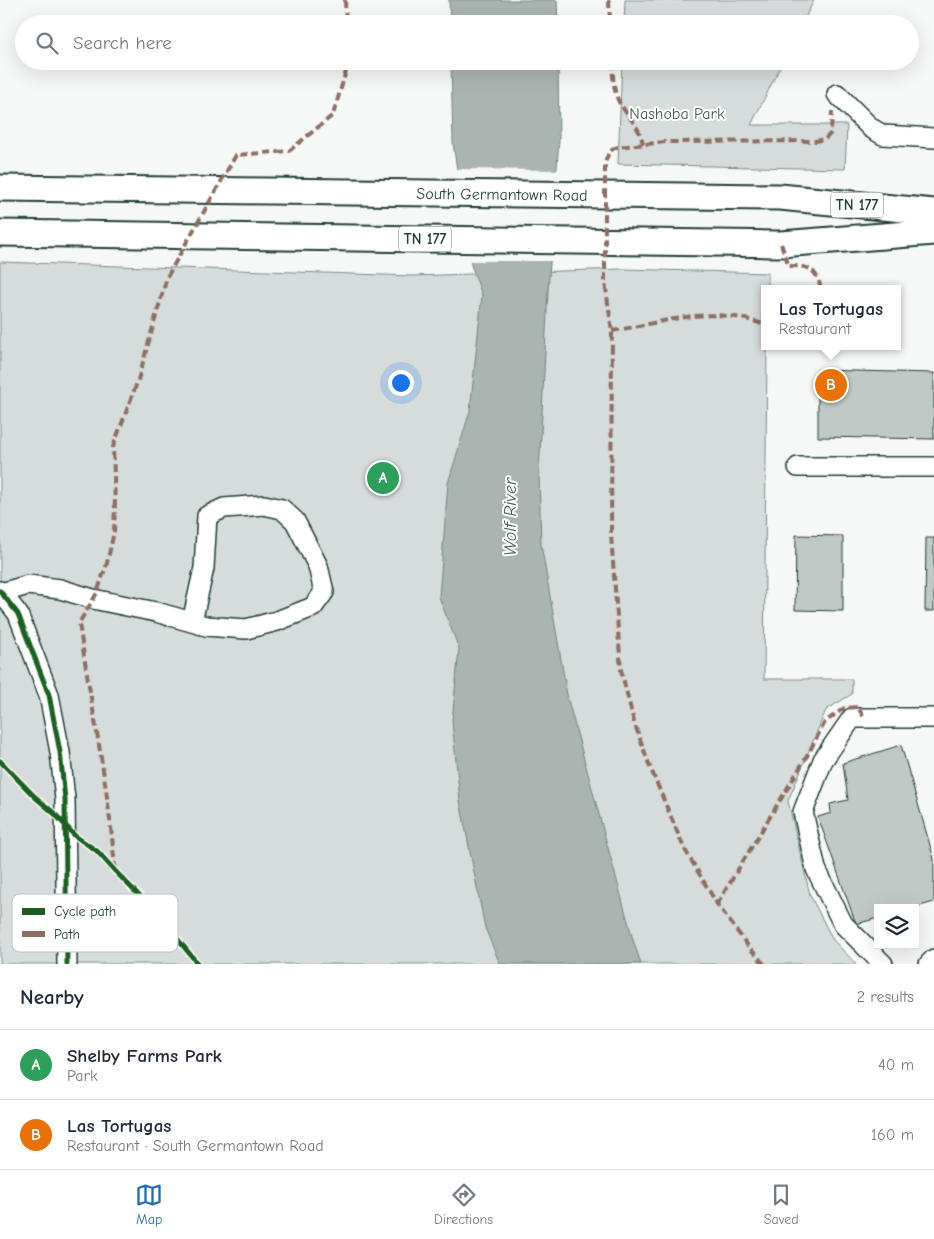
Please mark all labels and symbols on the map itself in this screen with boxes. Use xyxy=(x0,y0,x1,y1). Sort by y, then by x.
park label: Nashoba Park xyxy=(629,105,725,123)
street label: South Germantown Road xyxy=(416,185,588,205)
road number: TN 177 xyxy=(831,192,883,218)
road number: TN 177 xyxy=(399,226,451,252)
pin: B xyxy=(815,366,847,404)
your location xyxy=(388,370,414,396)
pin: A xyxy=(367,459,399,497)
water label: Wolf River xyxy=(500,477,521,556)
legend xyxy=(12,894,178,952)
text: Cycle path xyxy=(54,903,116,920)
text: Path xyxy=(54,926,80,943)

